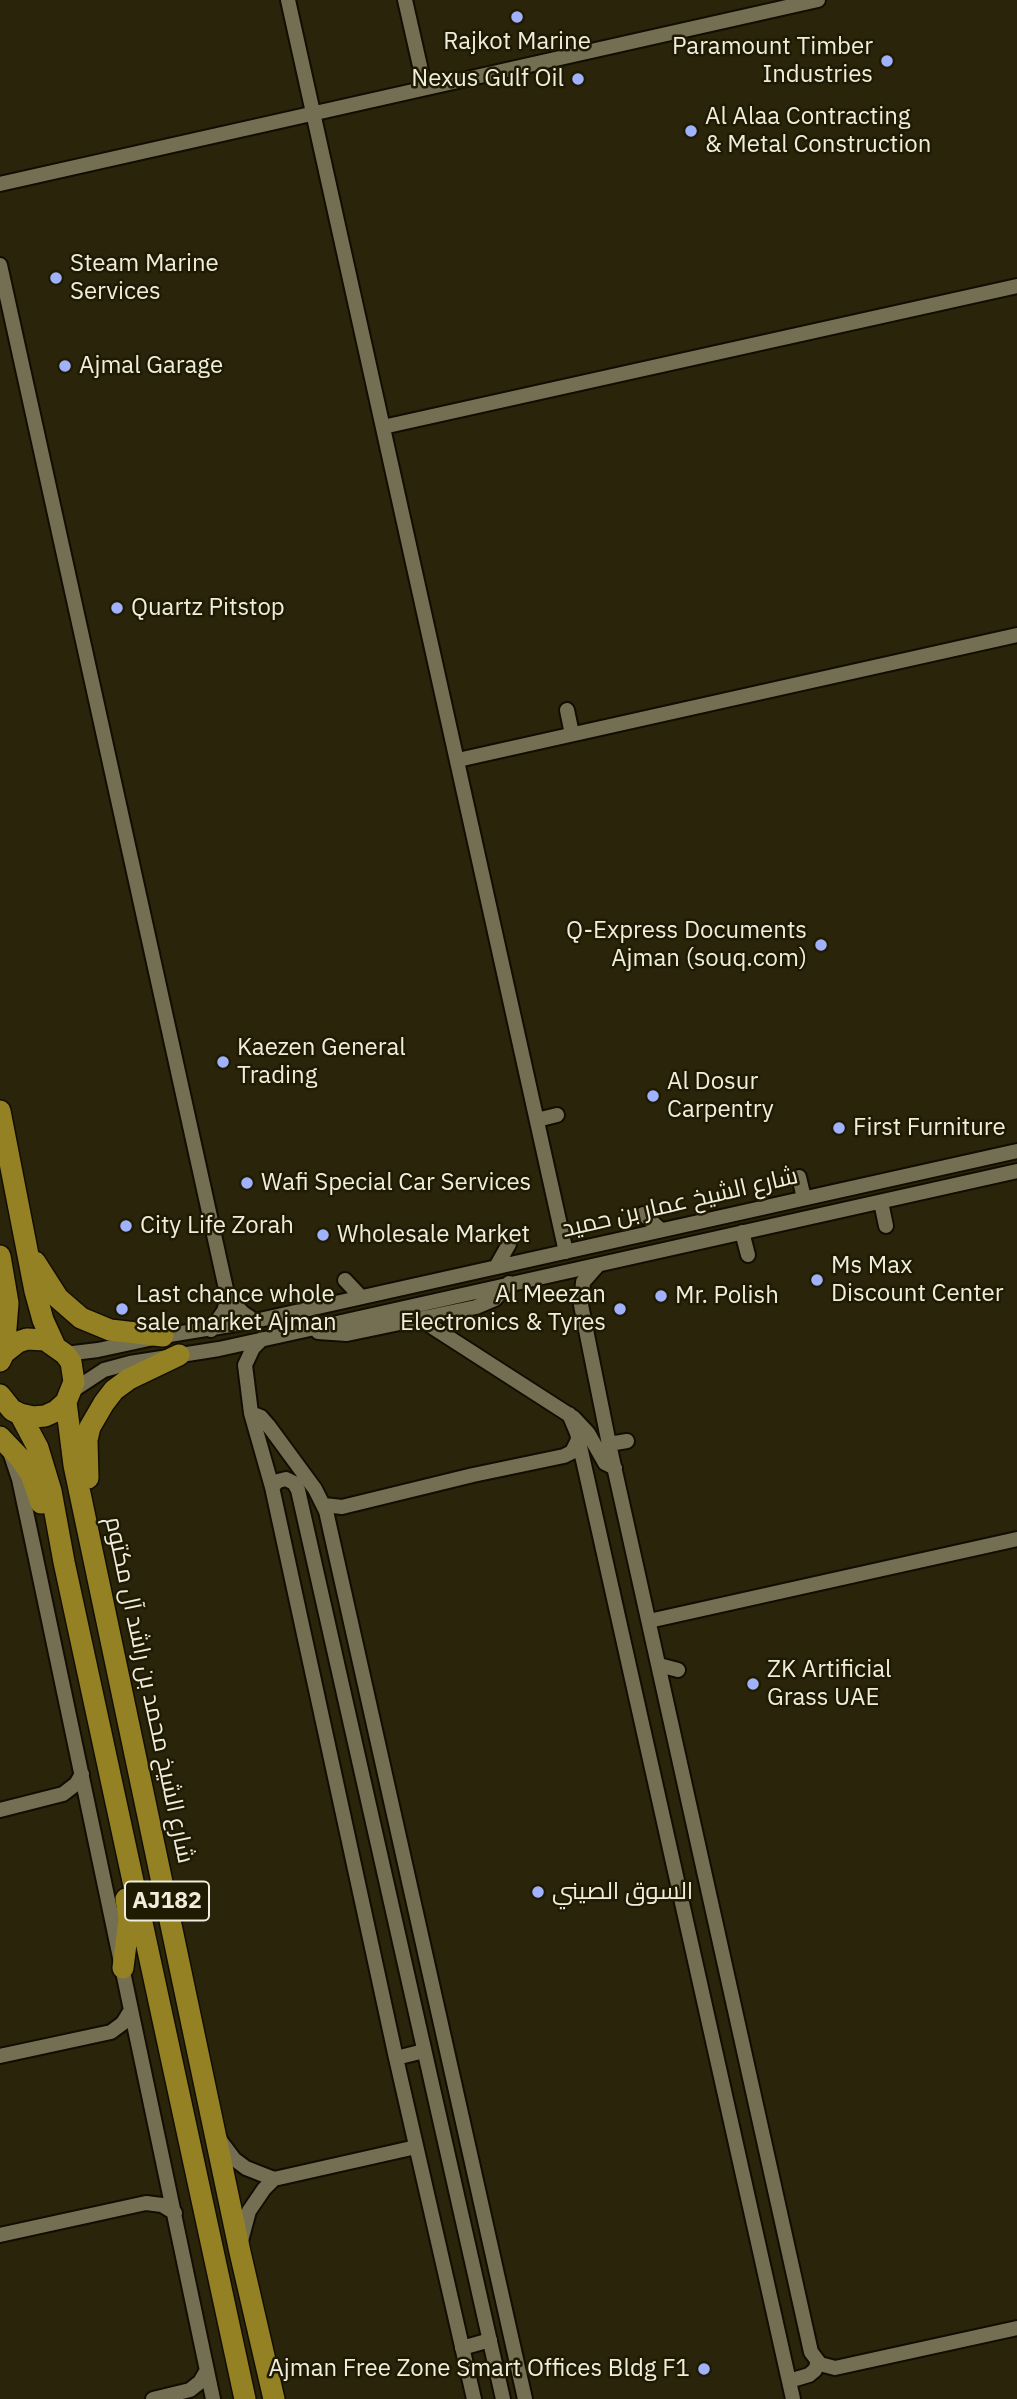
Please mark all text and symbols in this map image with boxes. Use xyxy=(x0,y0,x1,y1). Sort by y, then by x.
marker: Rajkot Marine xyxy=(509,9,525,25)
place label: Rajkot Marine xyxy=(443,28,591,56)
place label: Paramount Timber Industries xyxy=(672,33,873,89)
marker: Paramount Timber Industries xyxy=(879,53,895,69)
place label: Nexus Gulf Oil xyxy=(411,65,564,93)
marker: Nexus Gulf Oil xyxy=(570,71,586,87)
place label: Al Alaa Contracting & Metal Construction xyxy=(705,103,931,159)
marker: Al Alaa Contracting & Metal Construction xyxy=(683,123,699,139)
place label: Steam Marine Services xyxy=(70,250,219,306)
marker: Steam Marine Services xyxy=(48,270,64,286)
place label: Ajmal Garage xyxy=(79,352,223,380)
marker: Ajmal Garage xyxy=(57,358,73,374)
place label: Quartz Pitstop xyxy=(131,594,285,622)
marker: Quartz Pitstop xyxy=(109,600,125,616)
place label: Q-Express Documents Ajman (souq.com) xyxy=(566,917,807,973)
marker: Q-Express Documents Ajman (souq.com) xyxy=(813,937,829,953)
place label: Kaezen General Trading xyxy=(237,1034,406,1090)
marker: Kaezen General Trading xyxy=(215,1054,231,1070)
place label: Al Dosur Carpentry xyxy=(667,1068,774,1124)
marker: Al Dosur Carpentry xyxy=(645,1088,661,1104)
place label: First Furniture xyxy=(853,1114,1006,1142)
marker: First Furniture xyxy=(831,1120,847,1136)
street label: شارع الشيخ عمار بن حميد xyxy=(559,1162,801,1244)
place label: Wafi Special Car Services xyxy=(261,1169,531,1197)
marker: Wafi Special Car Services xyxy=(239,1175,255,1191)
place label: City Life Zorah xyxy=(140,1212,294,1240)
marker: City Life Zorah xyxy=(118,1218,134,1234)
place label: Wholesale Market xyxy=(337,1221,530,1249)
marker: Wholesale Market xyxy=(315,1227,331,1243)
place label: Ms Max Discount Center xyxy=(831,1252,1004,1308)
marker: Ms Max Discount Center xyxy=(809,1272,825,1288)
place label: Last chance whole sale market Ajman xyxy=(136,1281,337,1337)
place label: Al Meezan Electronics & Tyres xyxy=(400,1281,606,1337)
place label: Mr. Polish xyxy=(675,1282,779,1310)
marker: Mr. Polish xyxy=(653,1288,669,1304)
marker: Last chance whole sale market Ajman xyxy=(114,1301,130,1317)
marker: Al Meezan Electronics & Tyres xyxy=(612,1301,628,1317)
street label: شارع الشيخ محمد بن راشد آل مكتوم xyxy=(98,1514,200,1866)
place label: ZK Artificial Grass UAE xyxy=(767,1656,892,1712)
marker: ZK Artificial Grass UAE xyxy=(745,1676,761,1692)
place label: السوق الصيني xyxy=(552,1878,693,1906)
road number: AJ182 xyxy=(125,1882,209,1920)
marker: السوق الصيني xyxy=(530,1884,546,1900)
place label: Ajman Free Zone Smart Offices Bldg F1 xyxy=(268,2355,690,2383)
marker: Ajman Free Zone Smart Offices Bldg F1 xyxy=(696,2361,712,2377)

